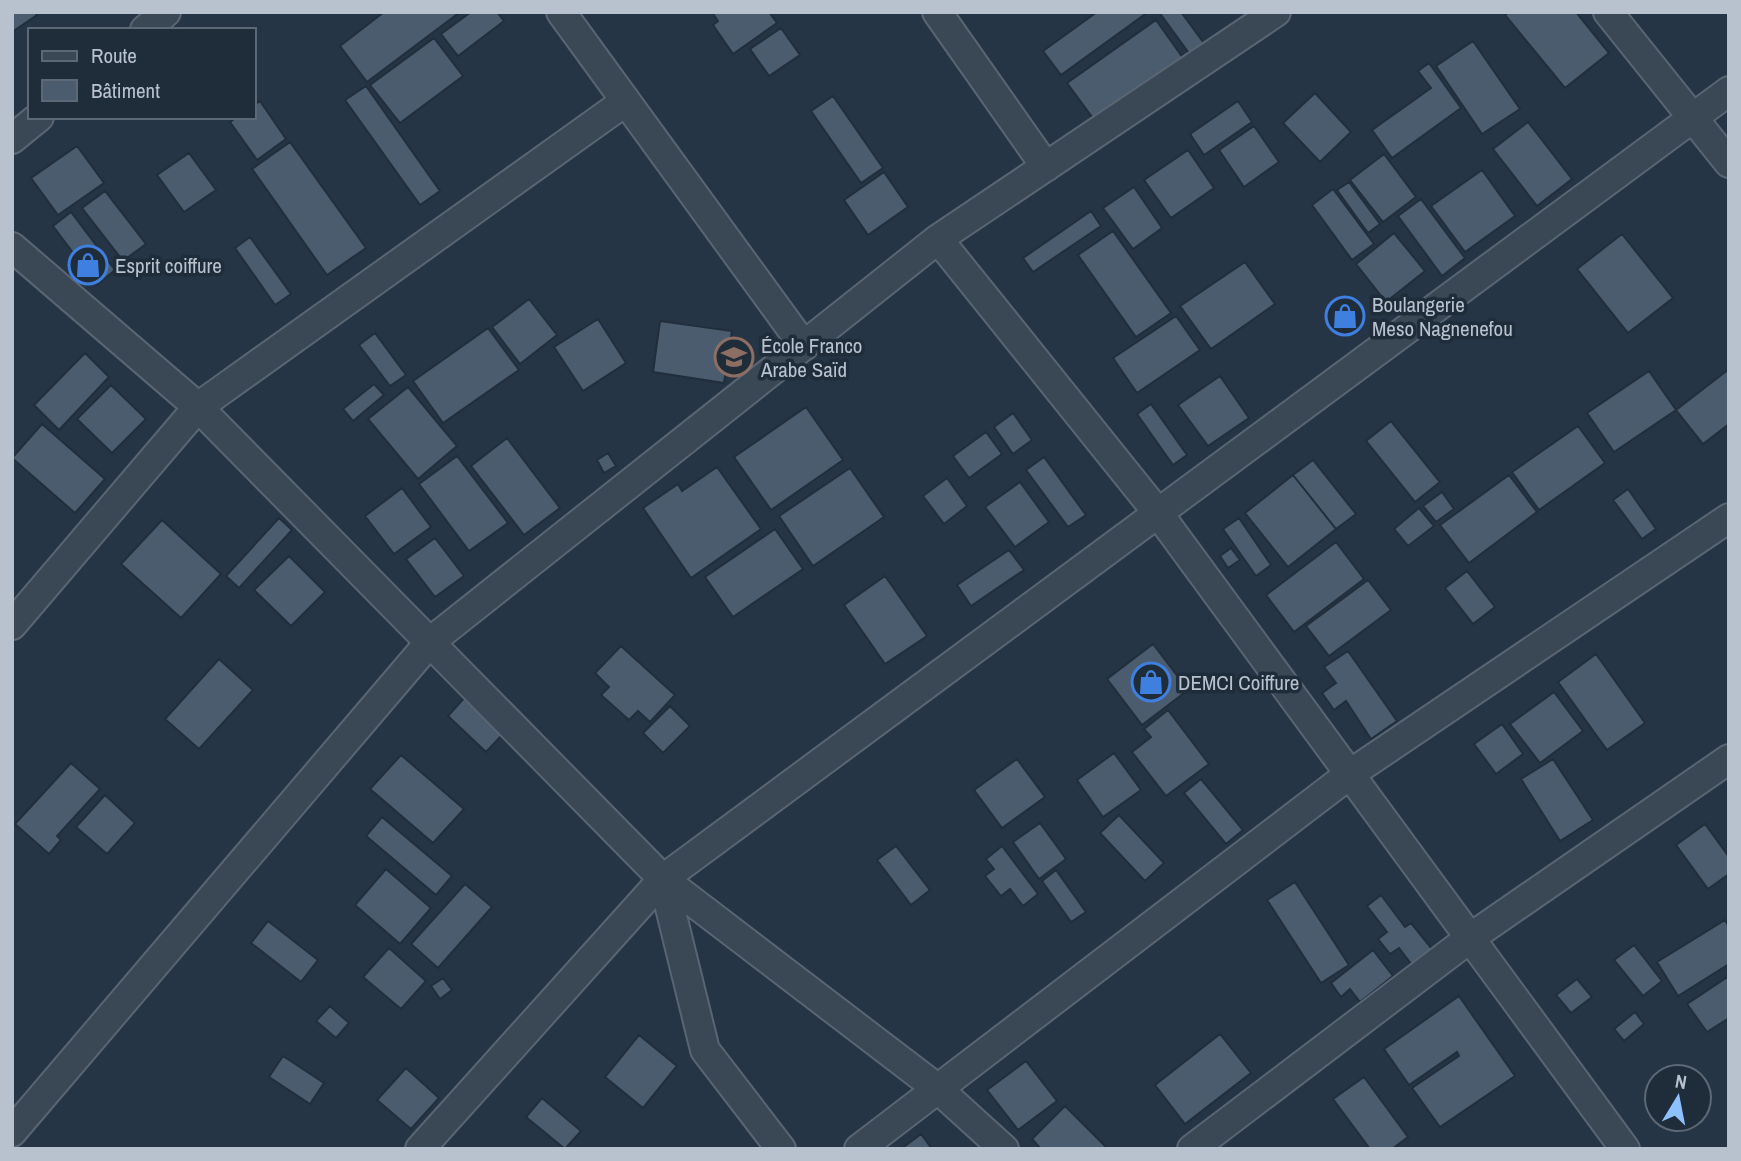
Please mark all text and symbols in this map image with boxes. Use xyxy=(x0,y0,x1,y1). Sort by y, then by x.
legend xyxy=(28,28,256,119)
text: Route xyxy=(91,41,137,70)
text: Bâtiment xyxy=(91,76,160,105)
shop icon: Esprit coiffure xyxy=(67,244,109,286)
place label: Esprit coiffure xyxy=(115,251,222,280)
place label: Boulangerie Meso Nagnenefou xyxy=(1372,290,1513,343)
shop icon: Boulangerie Meso Nagnenefou xyxy=(1324,295,1366,337)
place label: École Franco Arabe Saïd xyxy=(760,331,862,384)
school or university icon: École Franco Arabe Saïd xyxy=(713,336,755,378)
shop icon: DEMCI Coiffure xyxy=(1130,661,1172,703)
place label: DEMCI Coiffure xyxy=(1178,668,1299,697)
north arrow xyxy=(1643,1063,1713,1133)
text: N xyxy=(1673,1067,1689,1095)

